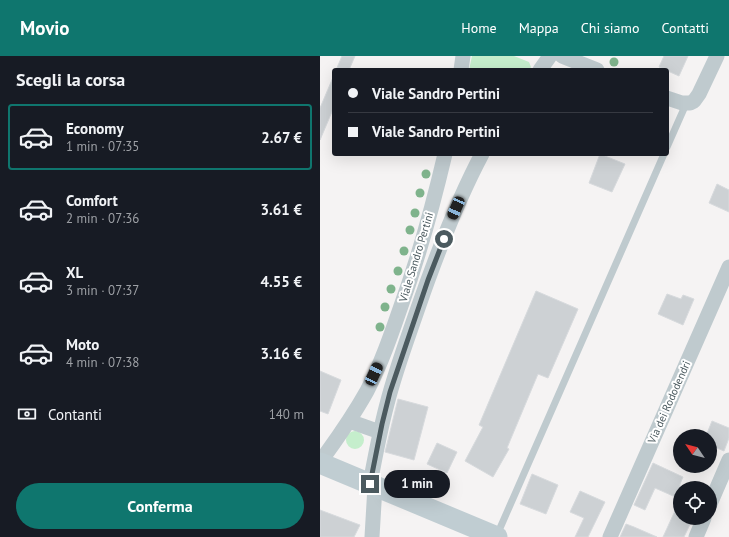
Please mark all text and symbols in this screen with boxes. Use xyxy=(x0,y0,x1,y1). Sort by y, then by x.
text: Movio xyxy=(20,16,70,40)
text: Home xyxy=(461,19,497,37)
text: Mappa xyxy=(519,19,559,37)
text: Chi siamo xyxy=(581,19,639,37)
text: Contatti xyxy=(661,19,709,37)
text: Scegli la corsa xyxy=(16,68,125,91)
text: Viale Sandro Pertini xyxy=(372,84,500,103)
icon: car xyxy=(18,119,54,155)
text: Economy xyxy=(66,119,124,138)
text: Viale Sandro Pertini xyxy=(372,122,500,141)
text: 2.67 € xyxy=(261,128,302,147)
text: 1 min · 07:35 xyxy=(66,138,139,155)
icon: car xyxy=(18,191,54,227)
text: Comfort xyxy=(66,191,118,210)
car xyxy=(446,195,466,221)
text: 3.61 € xyxy=(260,200,302,219)
text: 2 min · 07:36 xyxy=(66,210,139,227)
street label: Viale Sandro Pertini xyxy=(395,210,436,305)
route start xyxy=(435,230,453,248)
icon: car xyxy=(18,263,54,299)
text: XL xyxy=(66,263,83,282)
text: 4.55 € xyxy=(260,272,302,291)
text: 3 min · 07:37 xyxy=(66,282,139,299)
icon: car xyxy=(18,335,54,371)
text: Moto xyxy=(66,335,99,354)
text: 3.16 € xyxy=(260,344,302,363)
text: 4 min · 07:38 xyxy=(66,354,139,371)
street label: Via dei Rododendri xyxy=(644,359,693,446)
car xyxy=(363,361,385,387)
icon: cash xyxy=(16,403,38,425)
text: Contanti xyxy=(48,405,102,424)
text: 140 m xyxy=(269,406,304,423)
north arrow xyxy=(673,429,717,473)
map controls xyxy=(673,429,717,525)
callout: 1 min xyxy=(384,470,450,498)
route end xyxy=(361,475,379,493)
text: 1 min xyxy=(401,475,433,492)
button: locate xyxy=(673,481,717,525)
button: Conferma xyxy=(16,483,304,529)

